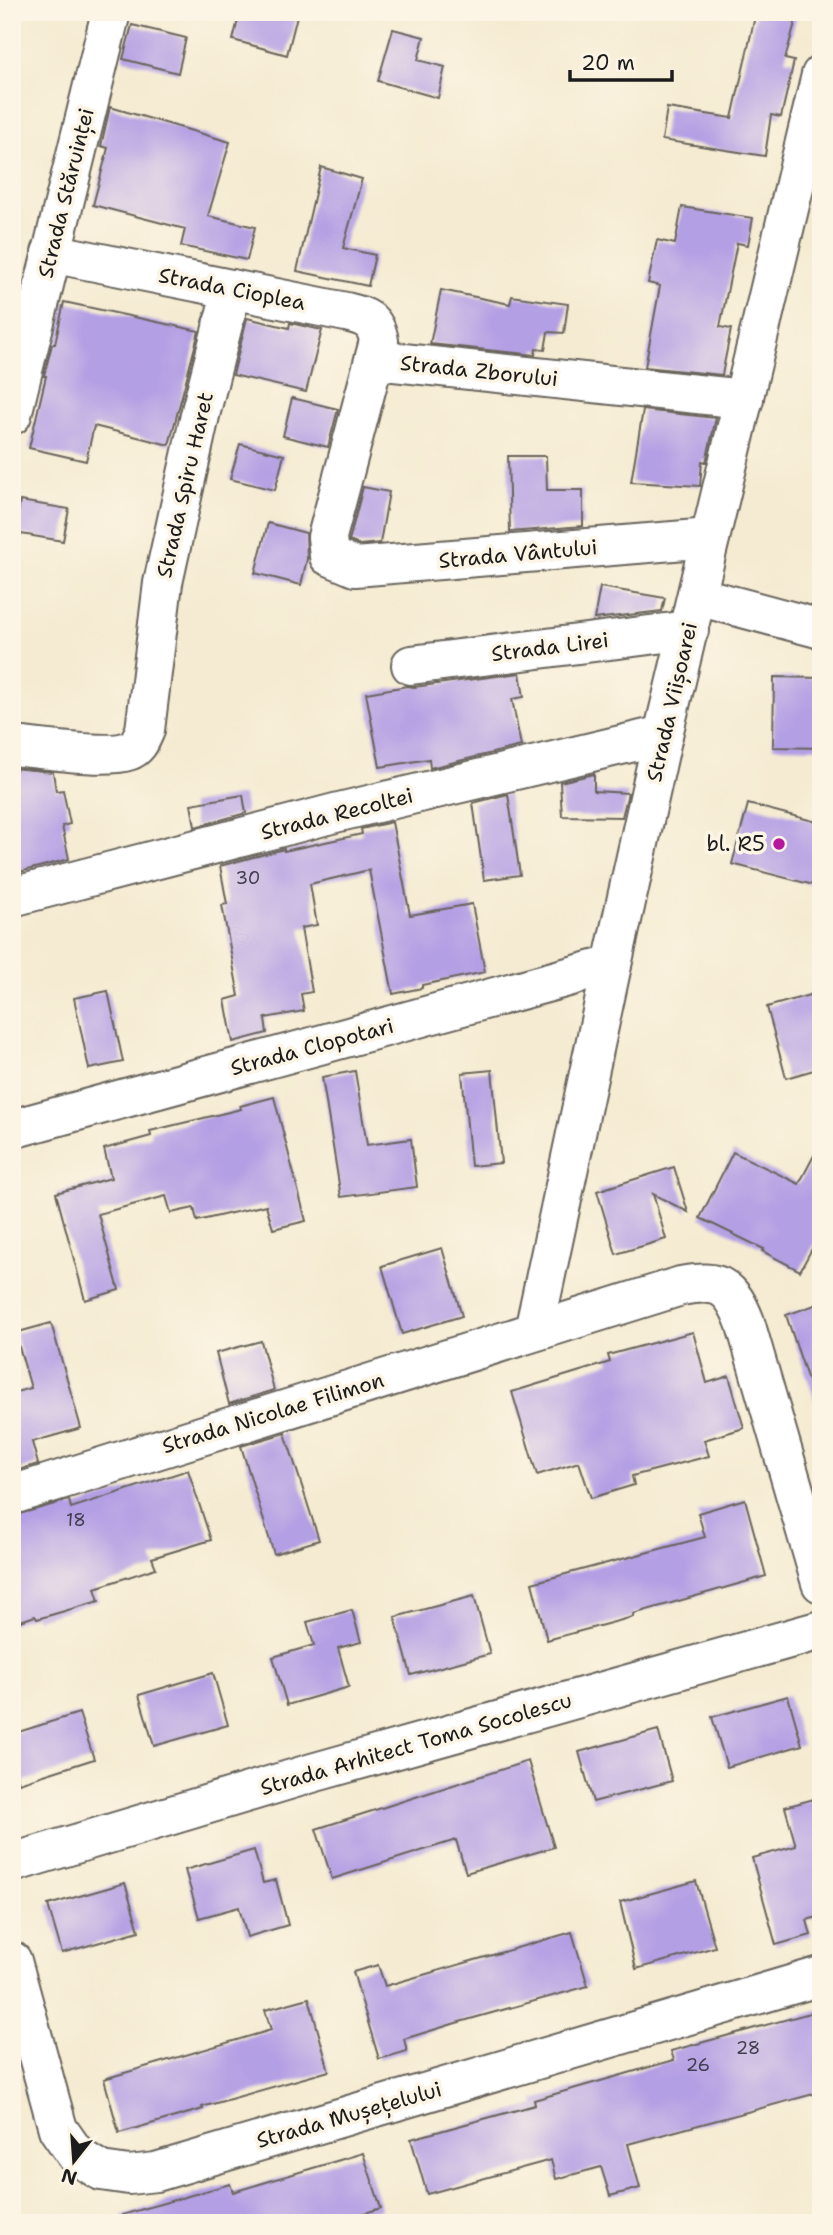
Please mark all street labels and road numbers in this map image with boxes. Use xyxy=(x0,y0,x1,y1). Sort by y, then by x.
street label: Strada Stăruinței xyxy=(31,105,101,281)
street label: Strada Cioplea xyxy=(156,261,308,317)
street label: Strada Zborului xyxy=(399,349,559,393)
street label: Strada Spiru Haret xyxy=(150,389,220,581)
street label: Strada Vântului xyxy=(437,533,599,575)
street label: Strada Viișoarei xyxy=(640,620,705,785)
street label: Strada Lirei xyxy=(490,626,610,668)
street label: Strada Recoltei xyxy=(258,782,416,846)
street label: Strada Clopotari xyxy=(227,1012,397,1082)
street label: Strada Nicolae Filimon xyxy=(159,1366,388,1460)
street label: Strada Arhitect Toma Socolescu xyxy=(257,1686,575,1802)
street label: Strada Mușețelului xyxy=(253,2075,445,2156)

